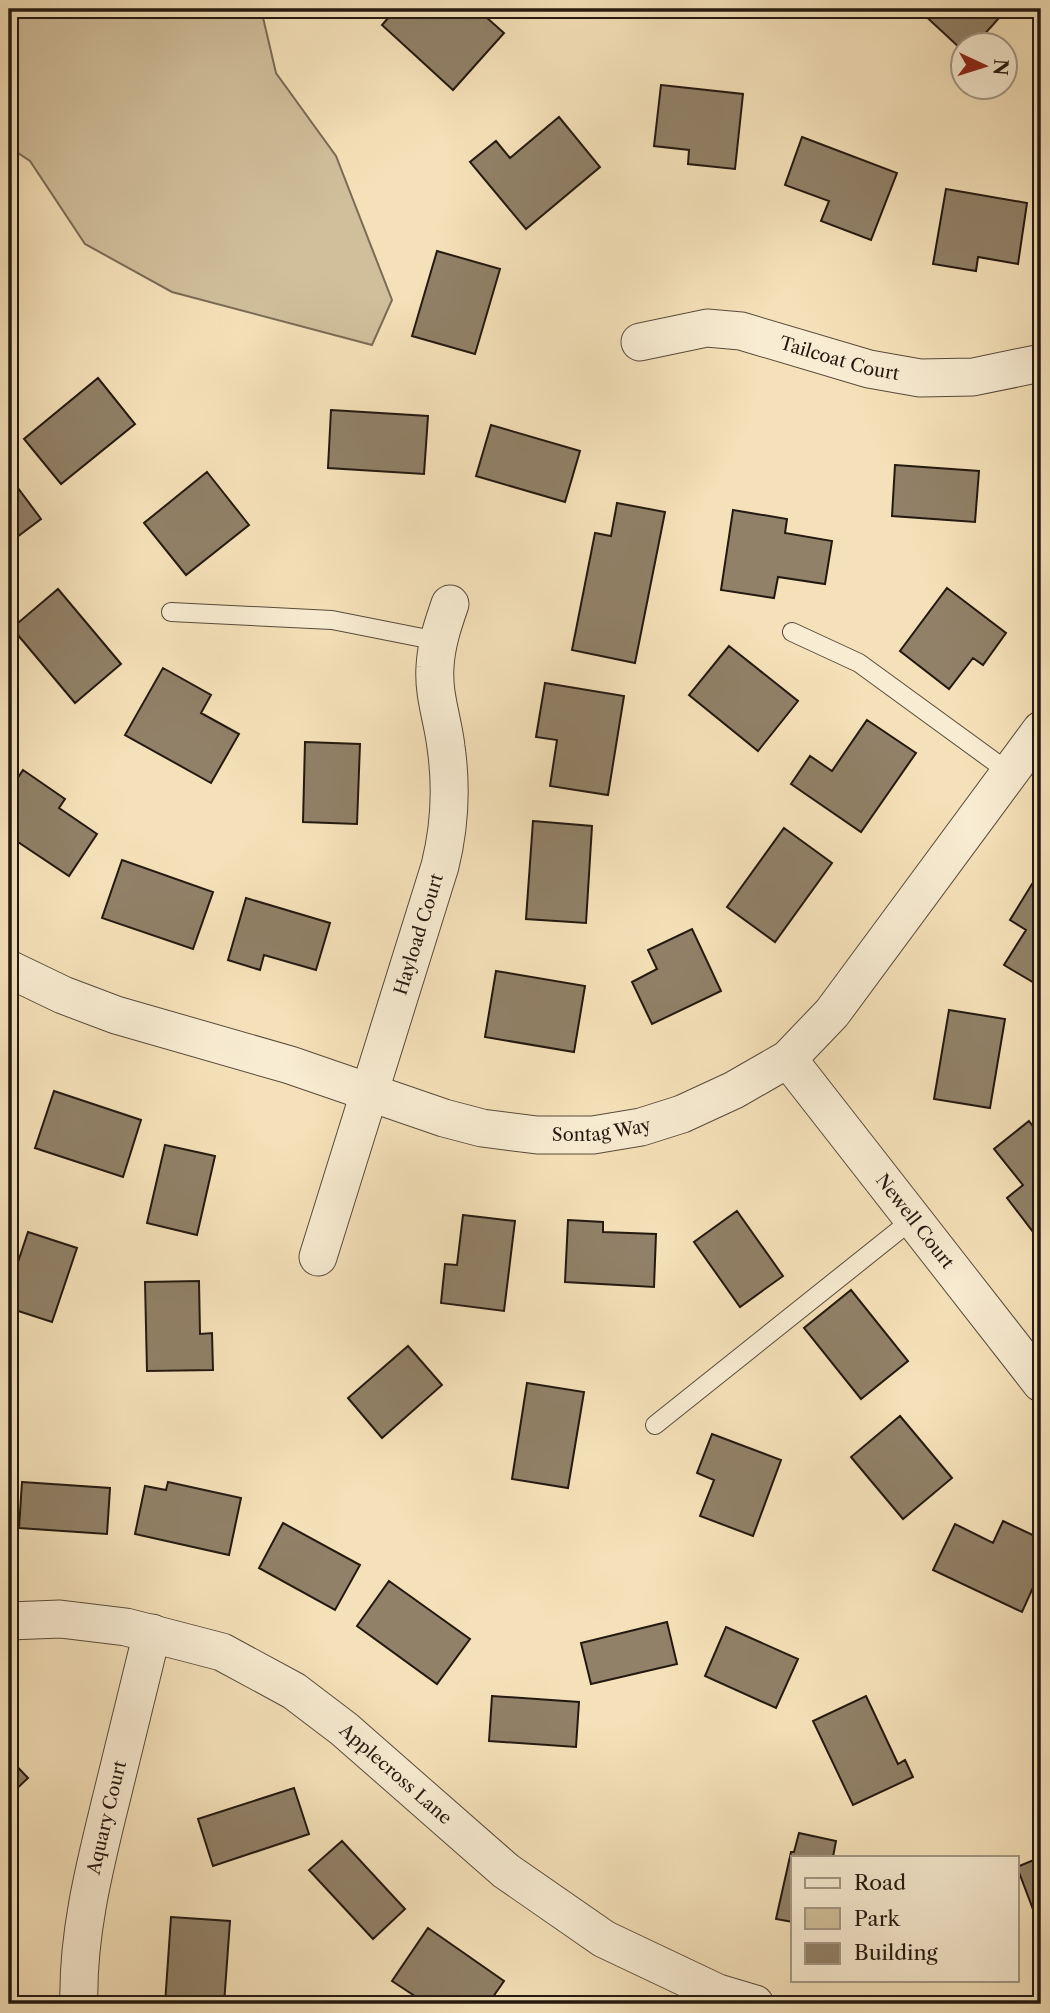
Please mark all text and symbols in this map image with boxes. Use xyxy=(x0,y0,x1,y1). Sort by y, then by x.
north arrow xyxy=(948,32,1018,102)
text: N xyxy=(988,58,1013,76)
street label: Tailcoat Court xyxy=(777,332,902,385)
street label: Hayload Court xyxy=(389,870,448,998)
street label: Sontag Way xyxy=(552,1113,655,1146)
street label: Newell Court xyxy=(871,1170,959,1274)
street label: Applecross Lane xyxy=(334,1718,456,1829)
street label: Aquary Court xyxy=(82,1758,131,1878)
legend xyxy=(791,1856,1018,1982)
text: Road xyxy=(854,1870,906,1895)
text: Park xyxy=(854,1906,900,1931)
text: Building xyxy=(854,1940,939,1965)

